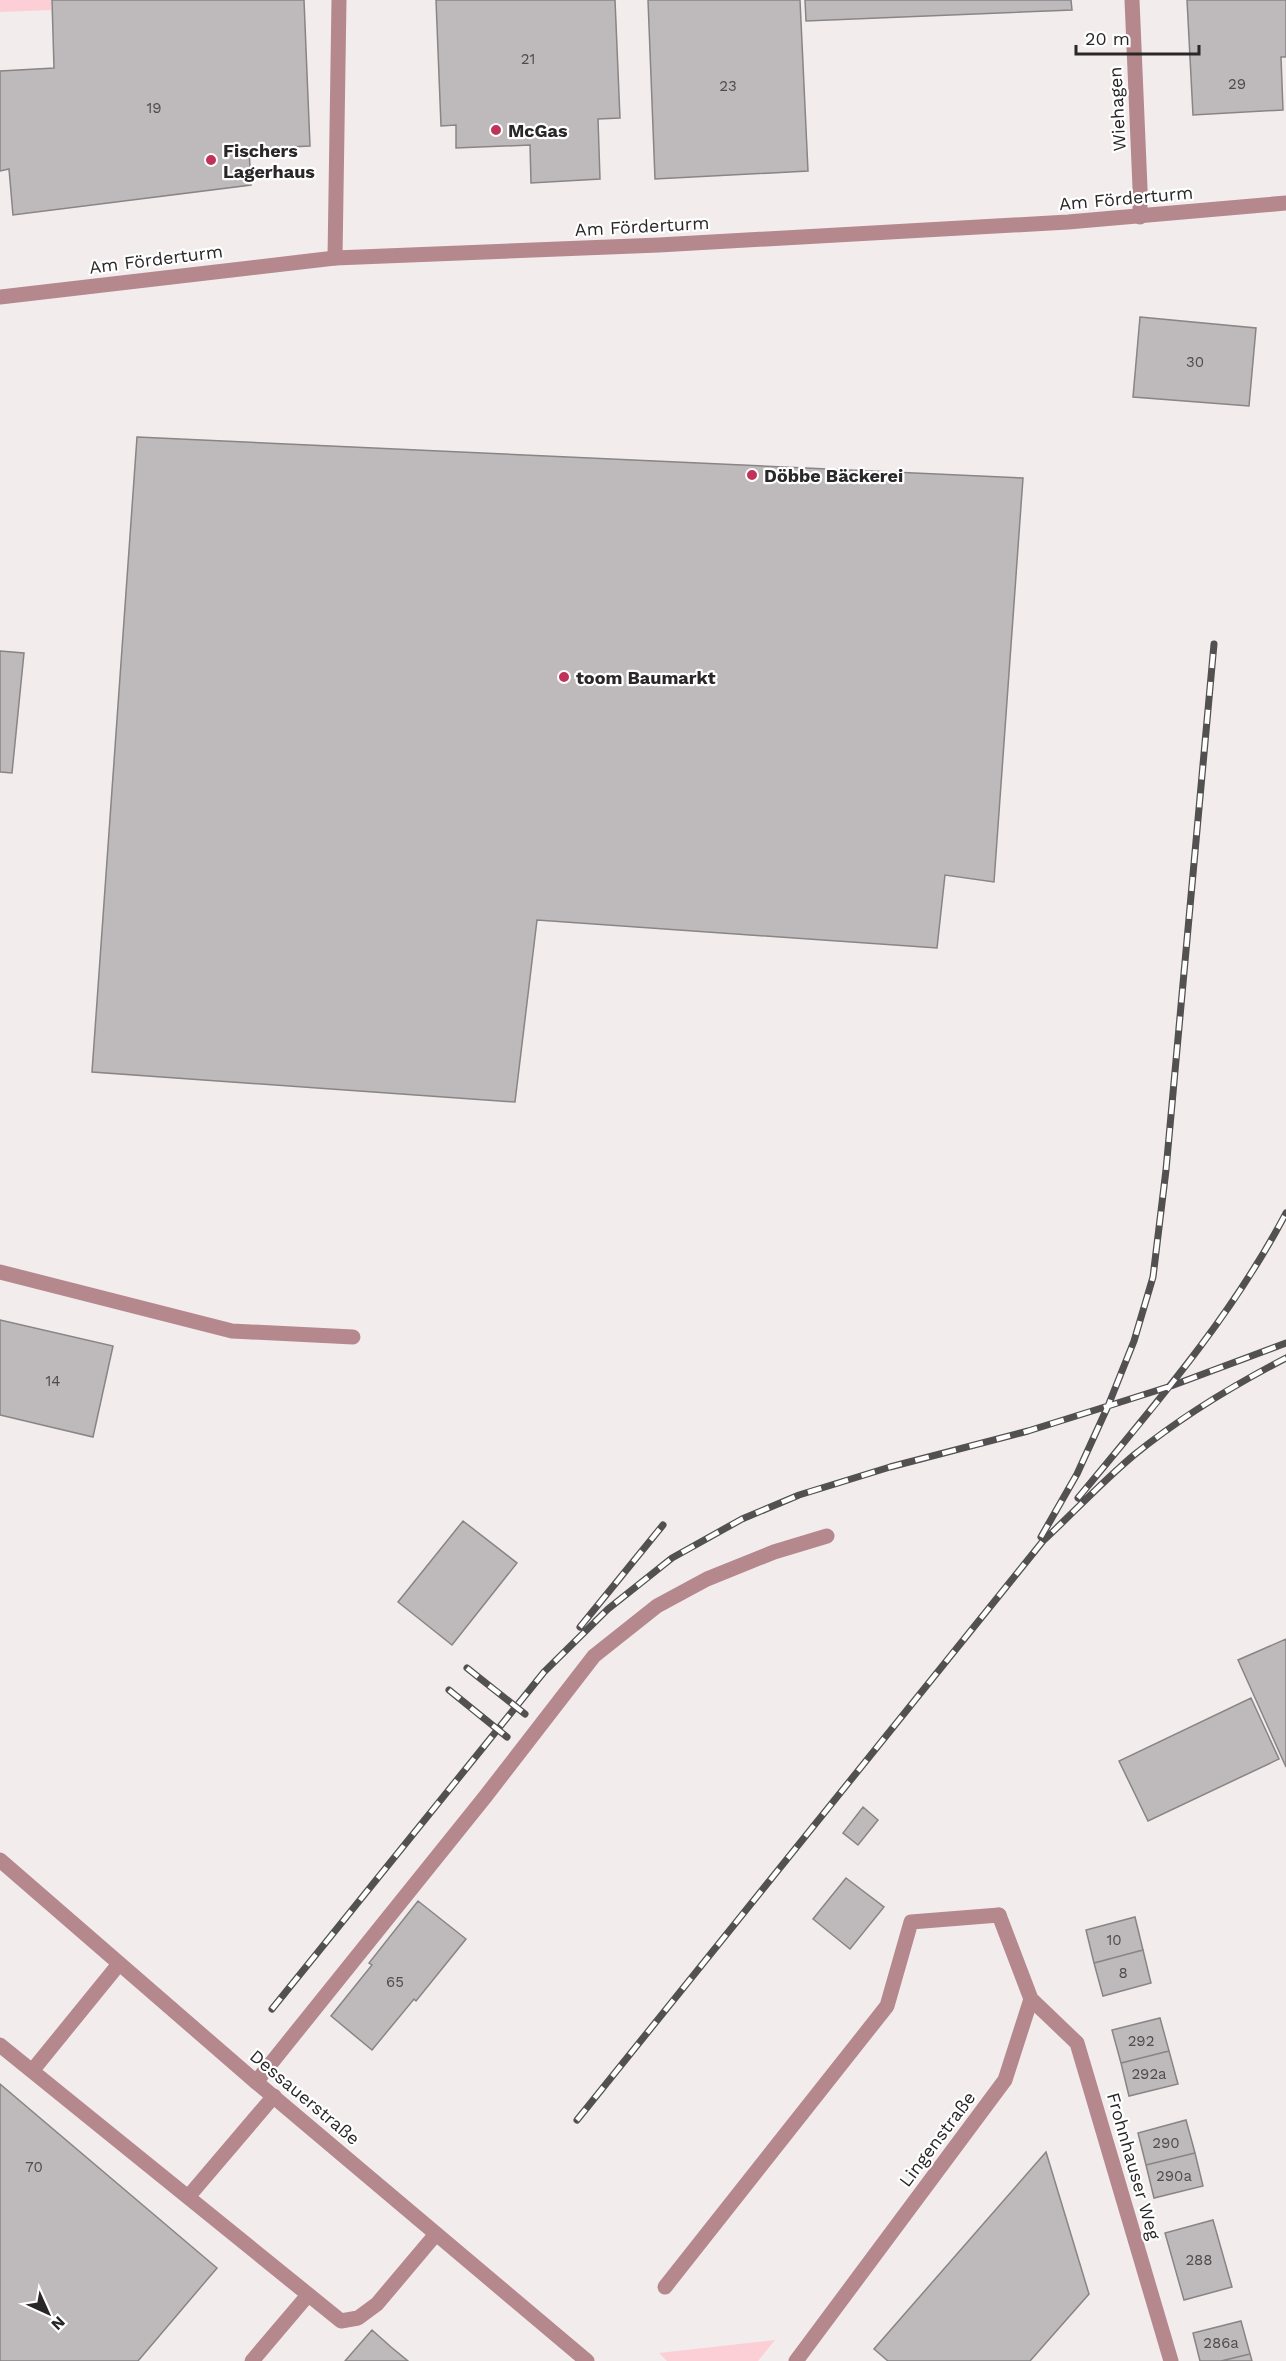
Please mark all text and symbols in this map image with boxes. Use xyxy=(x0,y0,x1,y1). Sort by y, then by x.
scale bar xyxy=(1076,18,1199,56)
text: 20 m xyxy=(1085,28,1130,49)
house number: 21 xyxy=(521,50,535,68)
street label: Wiehagen xyxy=(1104,66,1130,152)
house number: 29 xyxy=(1228,75,1246,93)
house number: 23 xyxy=(719,77,737,95)
house number: 19 xyxy=(146,99,162,117)
place label: McGas xyxy=(508,120,568,141)
marker: McGas xyxy=(489,123,503,137)
place label: Fischers Lagerhaus xyxy=(223,140,315,182)
marker: Fischers Lagerhaus xyxy=(204,153,218,167)
street label: Am Förderturm xyxy=(1058,182,1194,214)
street label: Am Förderturm xyxy=(574,212,710,240)
street label: Am Förderturm xyxy=(88,240,224,278)
house number: 30 xyxy=(1186,353,1204,371)
place label: Döbbe Bäckerei xyxy=(764,465,903,486)
marker: Döbbe Bäckerei xyxy=(745,468,759,482)
place label: toom Baumarkt xyxy=(576,667,716,688)
marker: toom Baumarkt xyxy=(557,670,571,684)
house number: 14 xyxy=(45,1372,61,1390)
house number: 10 xyxy=(1106,1931,1122,1949)
house number: 8 xyxy=(1118,1964,1128,1982)
house number: 65 xyxy=(386,1973,404,1991)
house number: 292 xyxy=(1128,2032,1154,2050)
street label: Dessauerstraße xyxy=(246,2045,364,2149)
house number: 292a xyxy=(1131,2065,1167,2083)
street label: Lingenstraße xyxy=(894,2087,980,2191)
street label: Frohnhauser Weg xyxy=(1103,2090,1165,2242)
house number: 290 xyxy=(1152,2134,1180,2152)
house number: 70 xyxy=(25,2158,43,2176)
house number: 290a xyxy=(1156,2167,1192,2185)
house number: 288 xyxy=(1185,2251,1213,2269)
north arrow xyxy=(18,2283,78,2343)
text: N xyxy=(47,2312,69,2334)
house number: 286a xyxy=(1203,2334,1239,2352)

